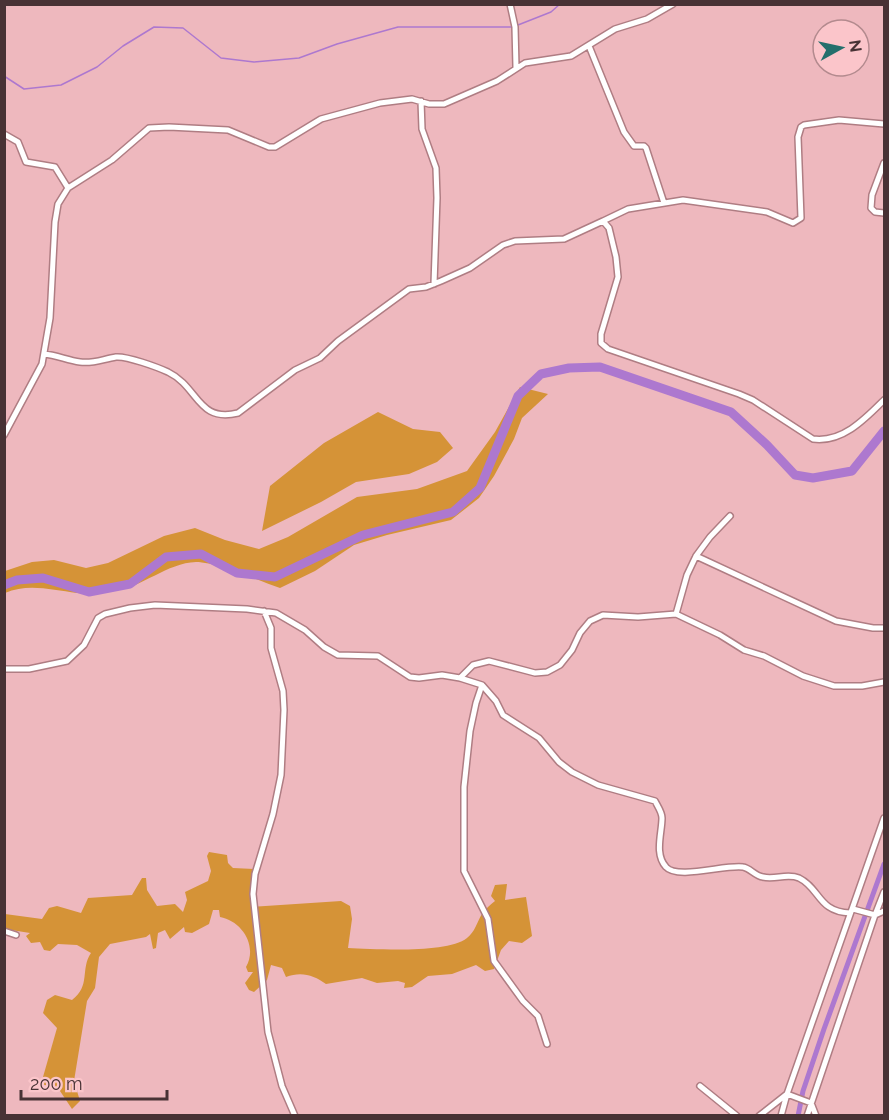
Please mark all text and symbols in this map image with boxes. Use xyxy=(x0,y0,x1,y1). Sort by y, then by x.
north arrow xyxy=(811,18,871,78)
text: N xyxy=(845,39,866,53)
scale bar xyxy=(21,1063,166,1101)
text: 200 m xyxy=(30,1073,83,1094)

